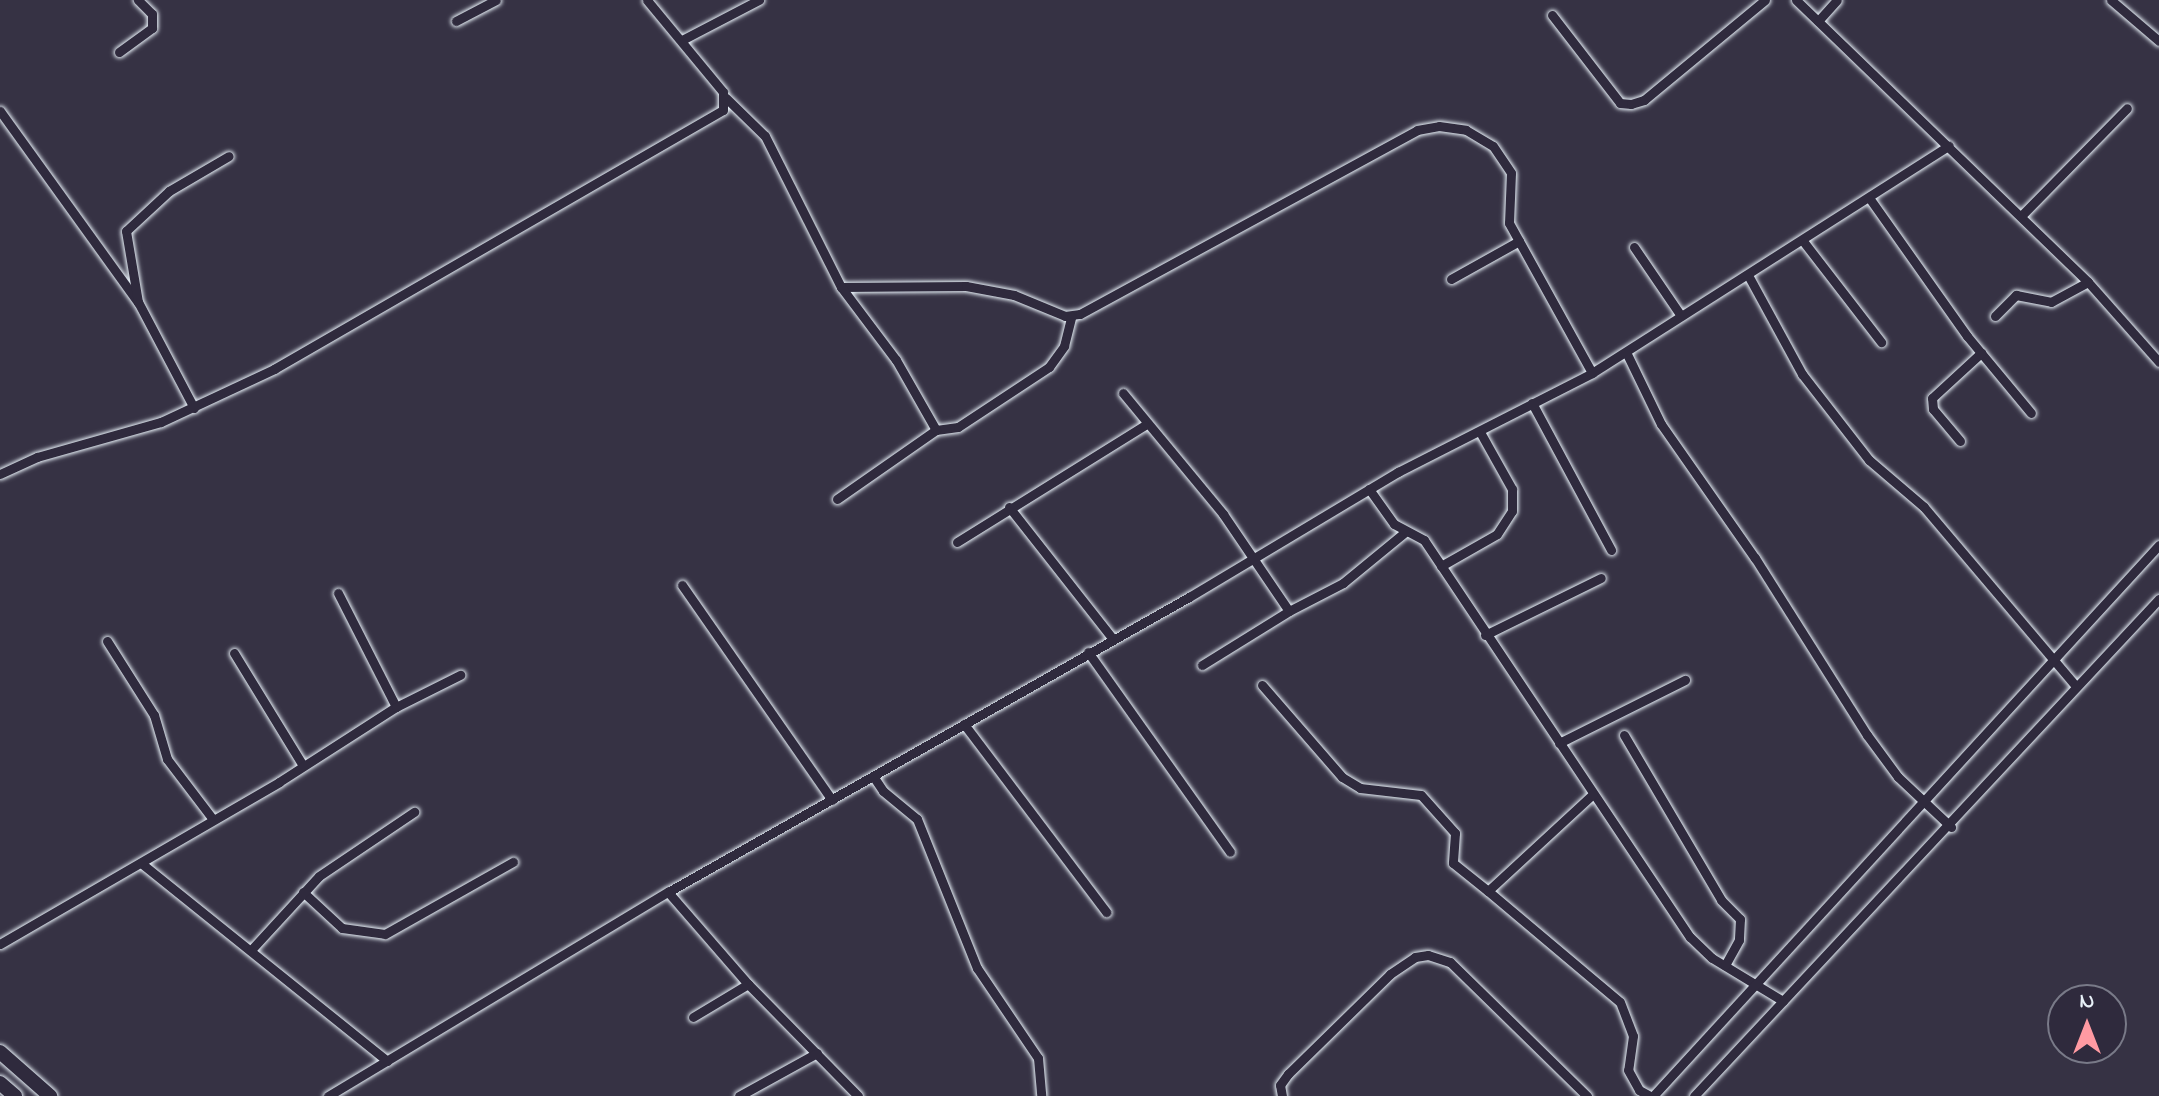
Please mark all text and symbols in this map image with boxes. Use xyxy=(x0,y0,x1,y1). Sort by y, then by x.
north arrow xyxy=(2047,984,2127,1064)
text: N xyxy=(2080,986,2094,1018)

